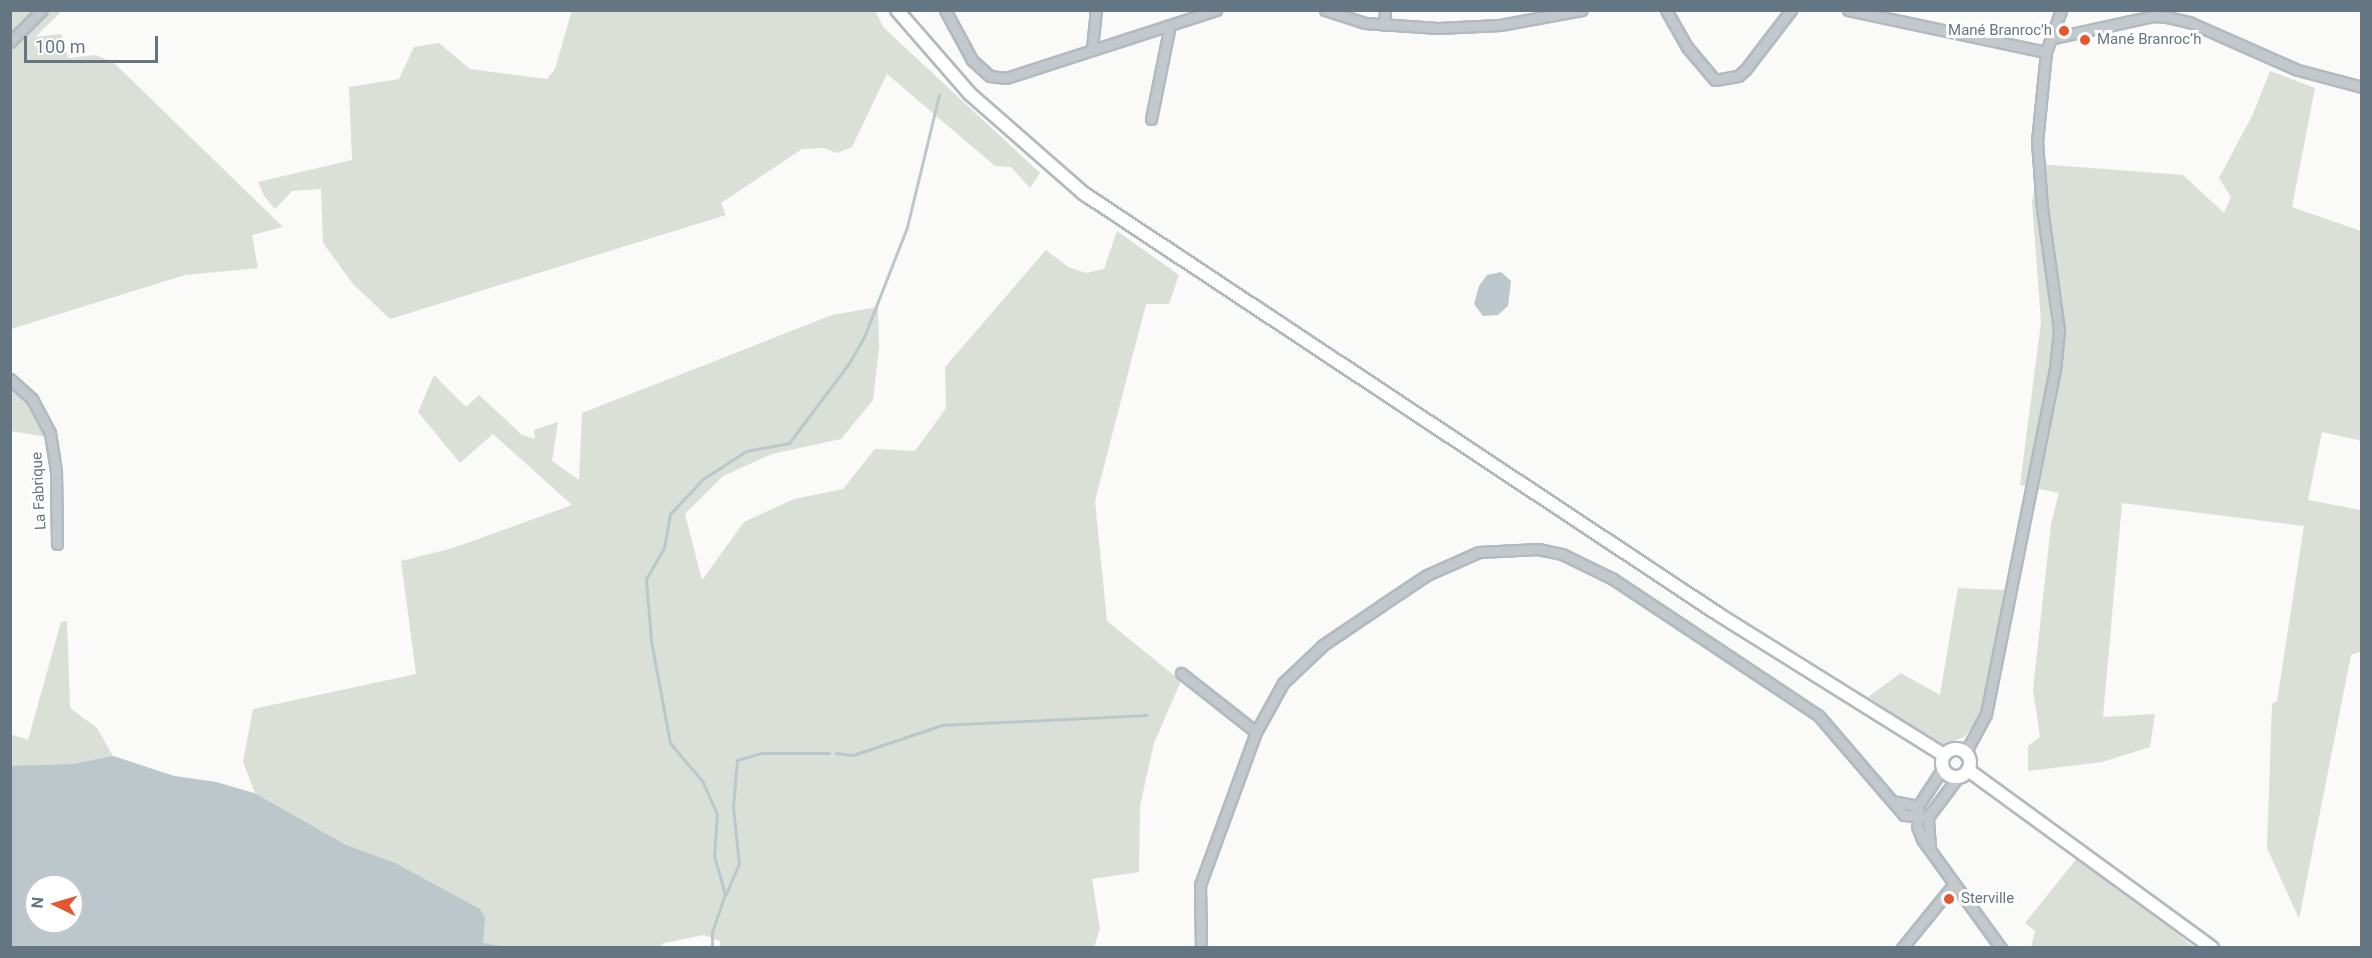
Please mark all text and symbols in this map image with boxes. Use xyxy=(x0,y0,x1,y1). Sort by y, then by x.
place label: Mané Branroc'h xyxy=(1948,22,2052,40)
scale bar xyxy=(27,24,160,62)
marker: Mané Branroc'h xyxy=(2057,24,2071,38)
place label: Mané Branroc’h xyxy=(2097,31,2202,49)
marker: Mané Branroc’h xyxy=(2078,33,2092,47)
text: 100 m xyxy=(35,36,86,57)
street label: La Fabrique xyxy=(28,452,50,530)
north arrow xyxy=(24,874,84,934)
place label: Sterville xyxy=(1961,890,2014,908)
marker: Sterville xyxy=(1942,892,1956,906)
text: N xyxy=(28,896,48,909)

